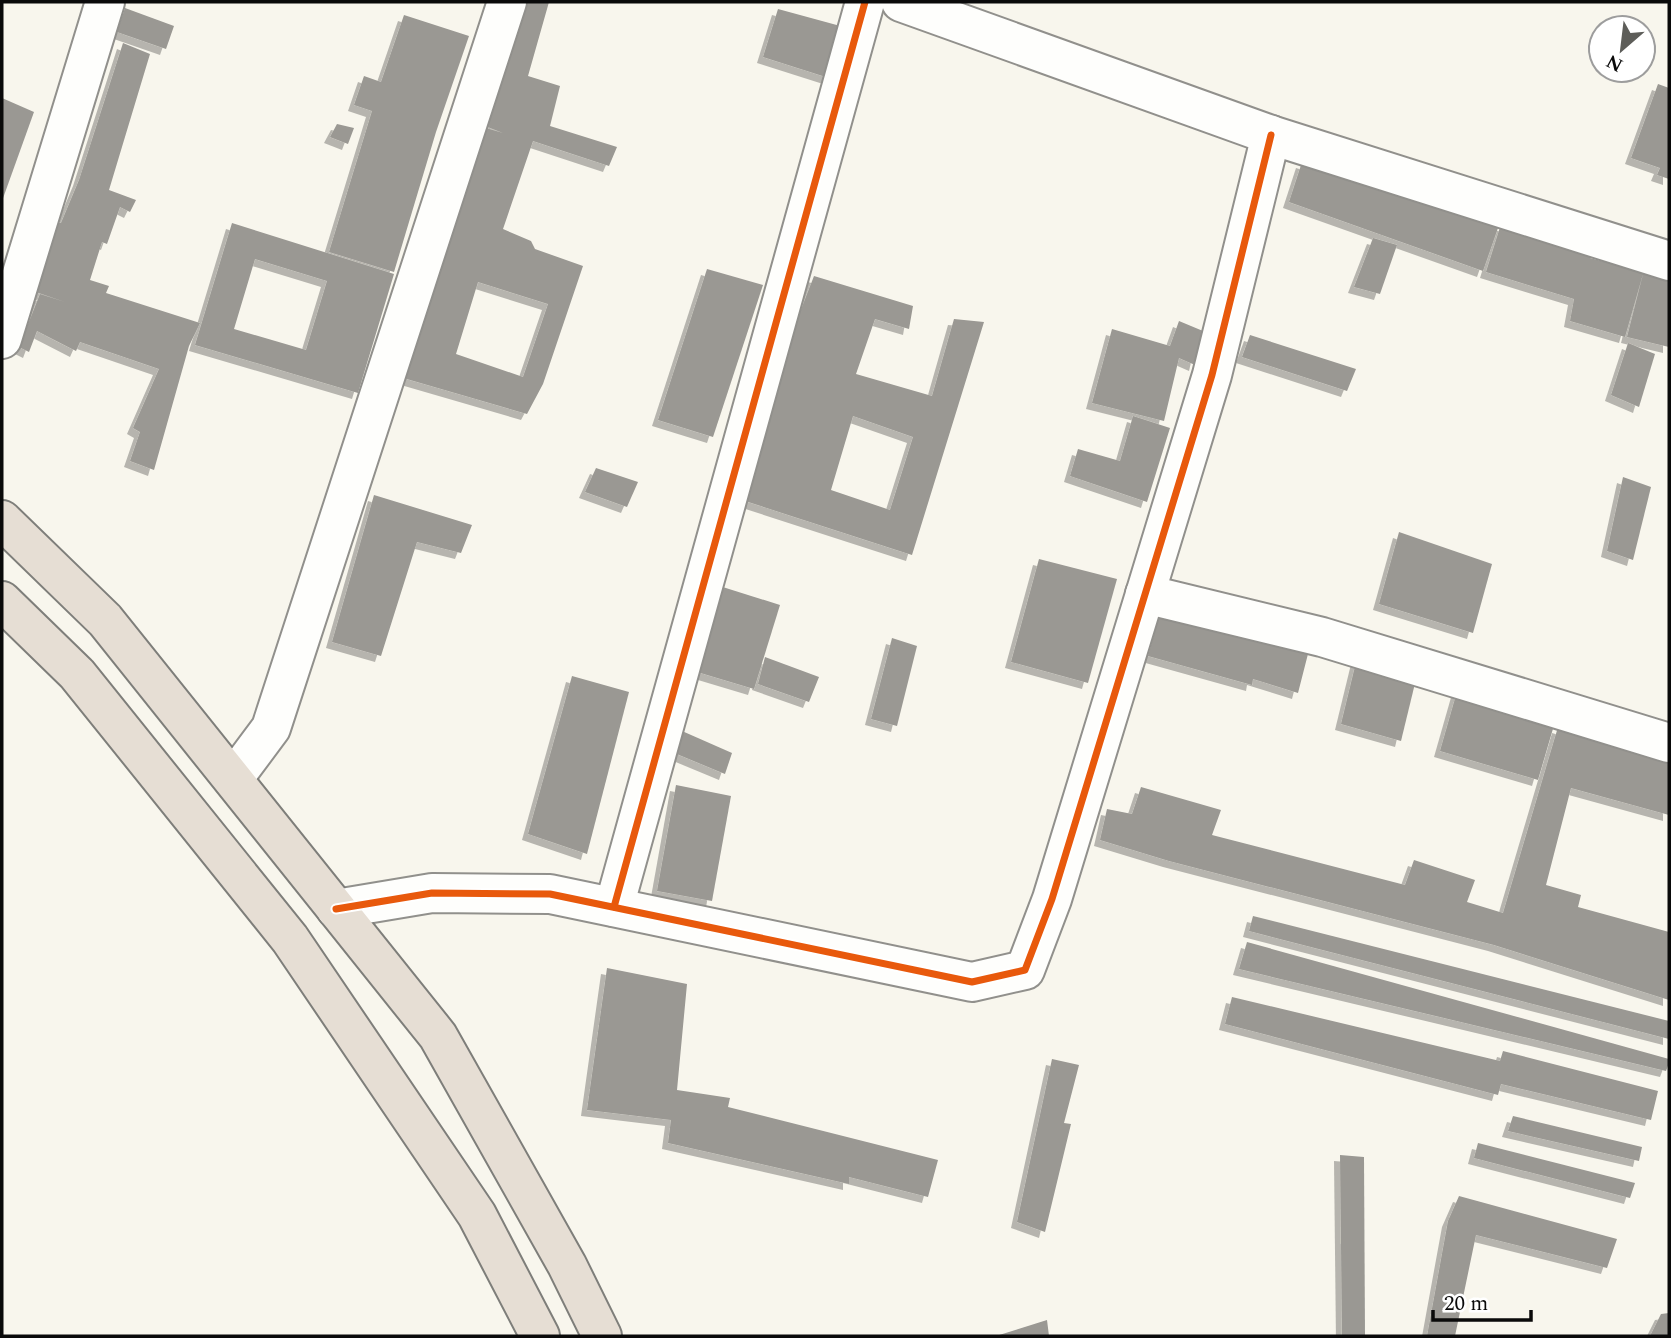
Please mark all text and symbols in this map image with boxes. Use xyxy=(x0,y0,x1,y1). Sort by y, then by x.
north arrow xyxy=(1587,14,1657,84)
text: N xyxy=(1601,46,1628,79)
scale bar xyxy=(1433,1278,1531,1322)
text: 20 m xyxy=(1444,1288,1488,1320)

